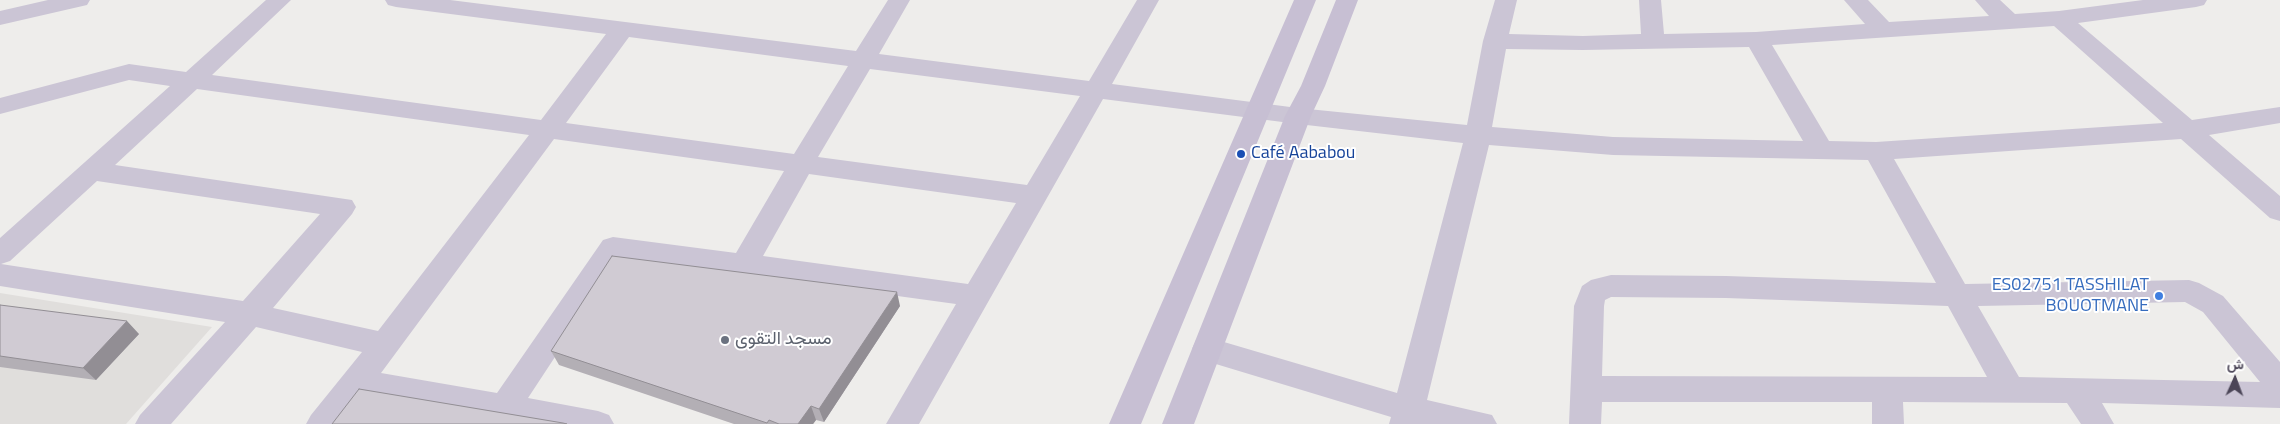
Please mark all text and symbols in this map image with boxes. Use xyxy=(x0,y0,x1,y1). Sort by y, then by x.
place label: Café Aababou xyxy=(1251,143,1355,165)
marker: Café Aababou xyxy=(1235,148,1247,160)
place label: ES02751 TASSHILAT BOUOTMANE xyxy=(1992,275,2149,318)
marker: ES02751 TASSHILAT BOUOTMANE xyxy=(2153,290,2165,302)
place label: مسجد التقوى xyxy=(735,329,832,351)
marker: مسجد التقوى xyxy=(719,334,731,346)
text: ش xyxy=(2227,353,2244,374)
north arrow xyxy=(2210,354,2260,404)

